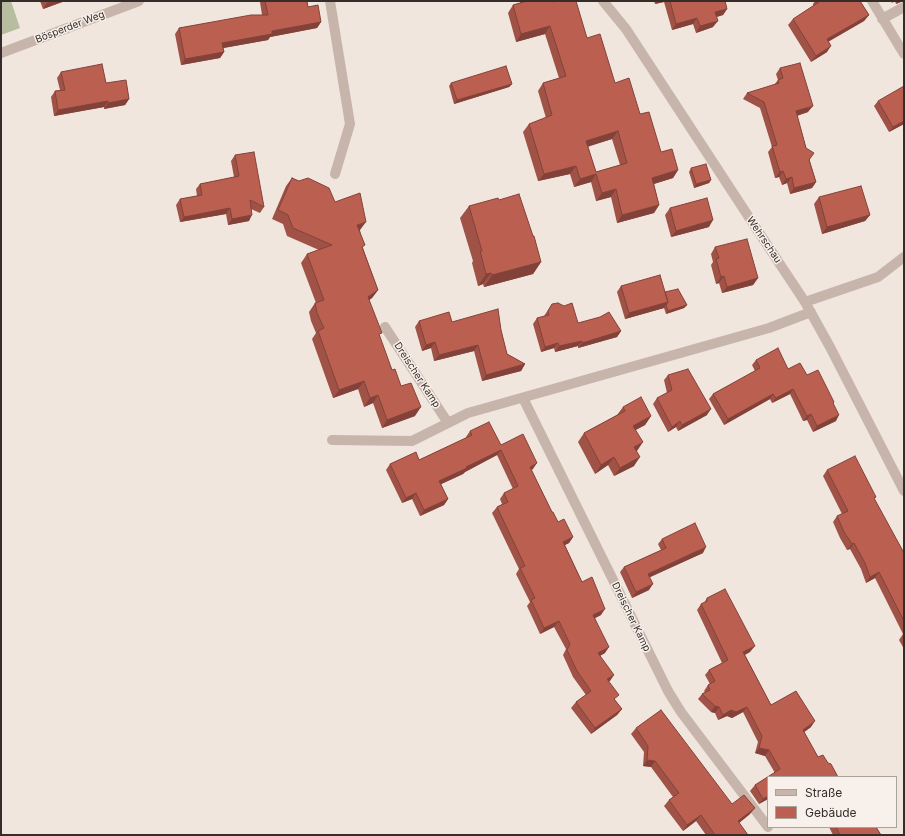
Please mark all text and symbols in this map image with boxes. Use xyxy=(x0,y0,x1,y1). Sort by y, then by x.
street label: Bösperder Weg xyxy=(34,8,106,46)
street label: Wehrschau xyxy=(744,215,784,265)
street label: Dreischer Kamp xyxy=(391,340,443,410)
street label: Dreischer Kamp xyxy=(609,580,653,654)
legend xyxy=(767,776,897,828)
text: Straße xyxy=(805,785,842,800)
text: Gebäude xyxy=(805,805,857,820)

